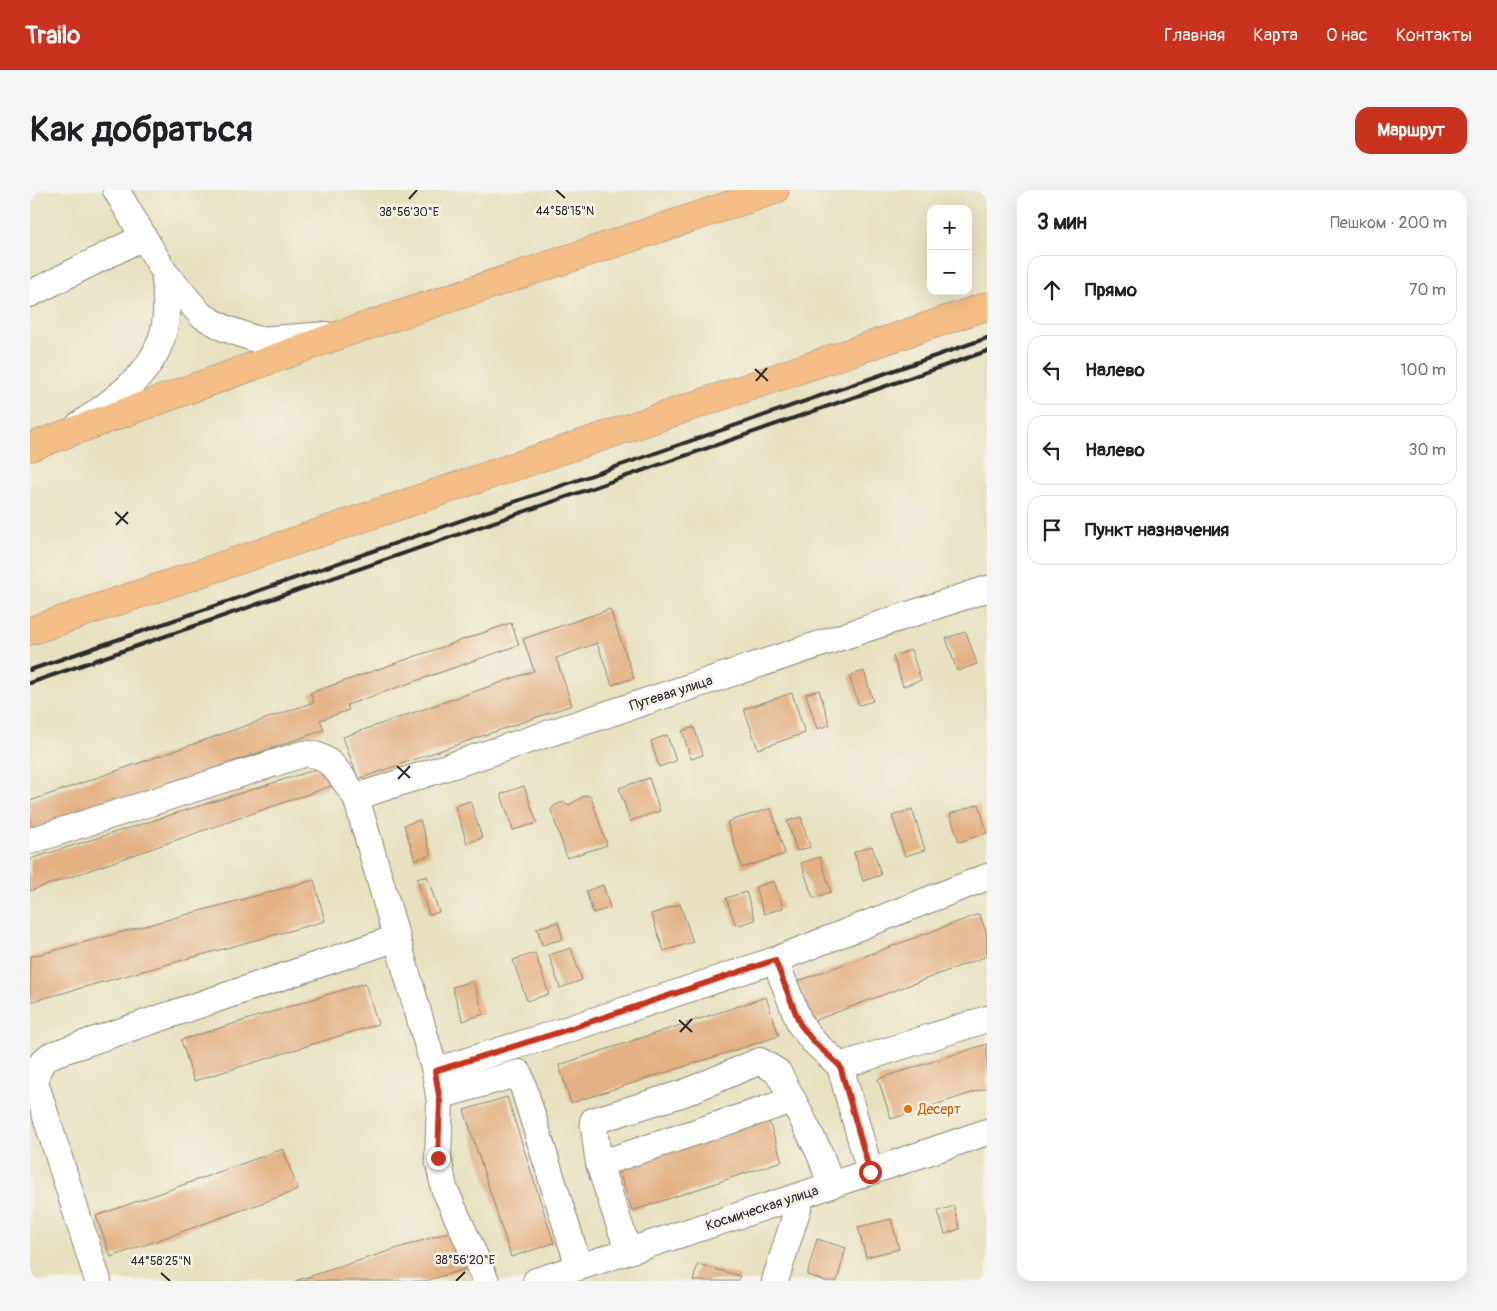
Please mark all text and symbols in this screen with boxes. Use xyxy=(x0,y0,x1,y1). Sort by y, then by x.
text: Trailo xyxy=(25,21,80,50)
text: Главная xyxy=(1164,24,1225,47)
text: Карта xyxy=(1253,24,1298,47)
text: О нас xyxy=(1326,24,1368,47)
text: Контакты xyxy=(1396,24,1472,47)
button: Маршрут xyxy=(1355,107,1467,154)
text: Как добраться xyxy=(30,108,253,152)
text: 44°58'15"N xyxy=(536,204,594,219)
text: 38°56'30"E xyxy=(379,205,439,220)
map controls xyxy=(927,205,972,295)
button: + xyxy=(927,205,972,250)
text: 3 мин xyxy=(1037,209,1087,236)
text: Пешком · 200 m xyxy=(1330,213,1447,233)
button: − xyxy=(927,250,972,295)
icon: ahead xyxy=(1038,276,1066,304)
text: Прямо xyxy=(1085,278,1137,302)
text: 70 m xyxy=(1409,280,1446,300)
icon: left xyxy=(1038,356,1066,384)
text: Налево xyxy=(1085,358,1145,382)
text: 100 m xyxy=(1400,360,1446,380)
icon: left xyxy=(1038,436,1066,464)
text: Налево xyxy=(1085,438,1145,462)
text: 30 m xyxy=(1408,440,1446,460)
icon: arrive xyxy=(1038,516,1066,544)
text: Пункт назначения xyxy=(1085,518,1229,542)
street label: Путевая улица xyxy=(627,672,715,714)
place label: Десерт xyxy=(917,1101,961,1118)
marker: Десерт xyxy=(902,1103,914,1115)
route end xyxy=(427,1147,450,1170)
route start xyxy=(859,1161,882,1184)
street label: Космическая улица xyxy=(704,1182,820,1234)
text: 38°56'20"E xyxy=(435,1253,495,1268)
text: 44°58'25"N xyxy=(131,1254,191,1269)

